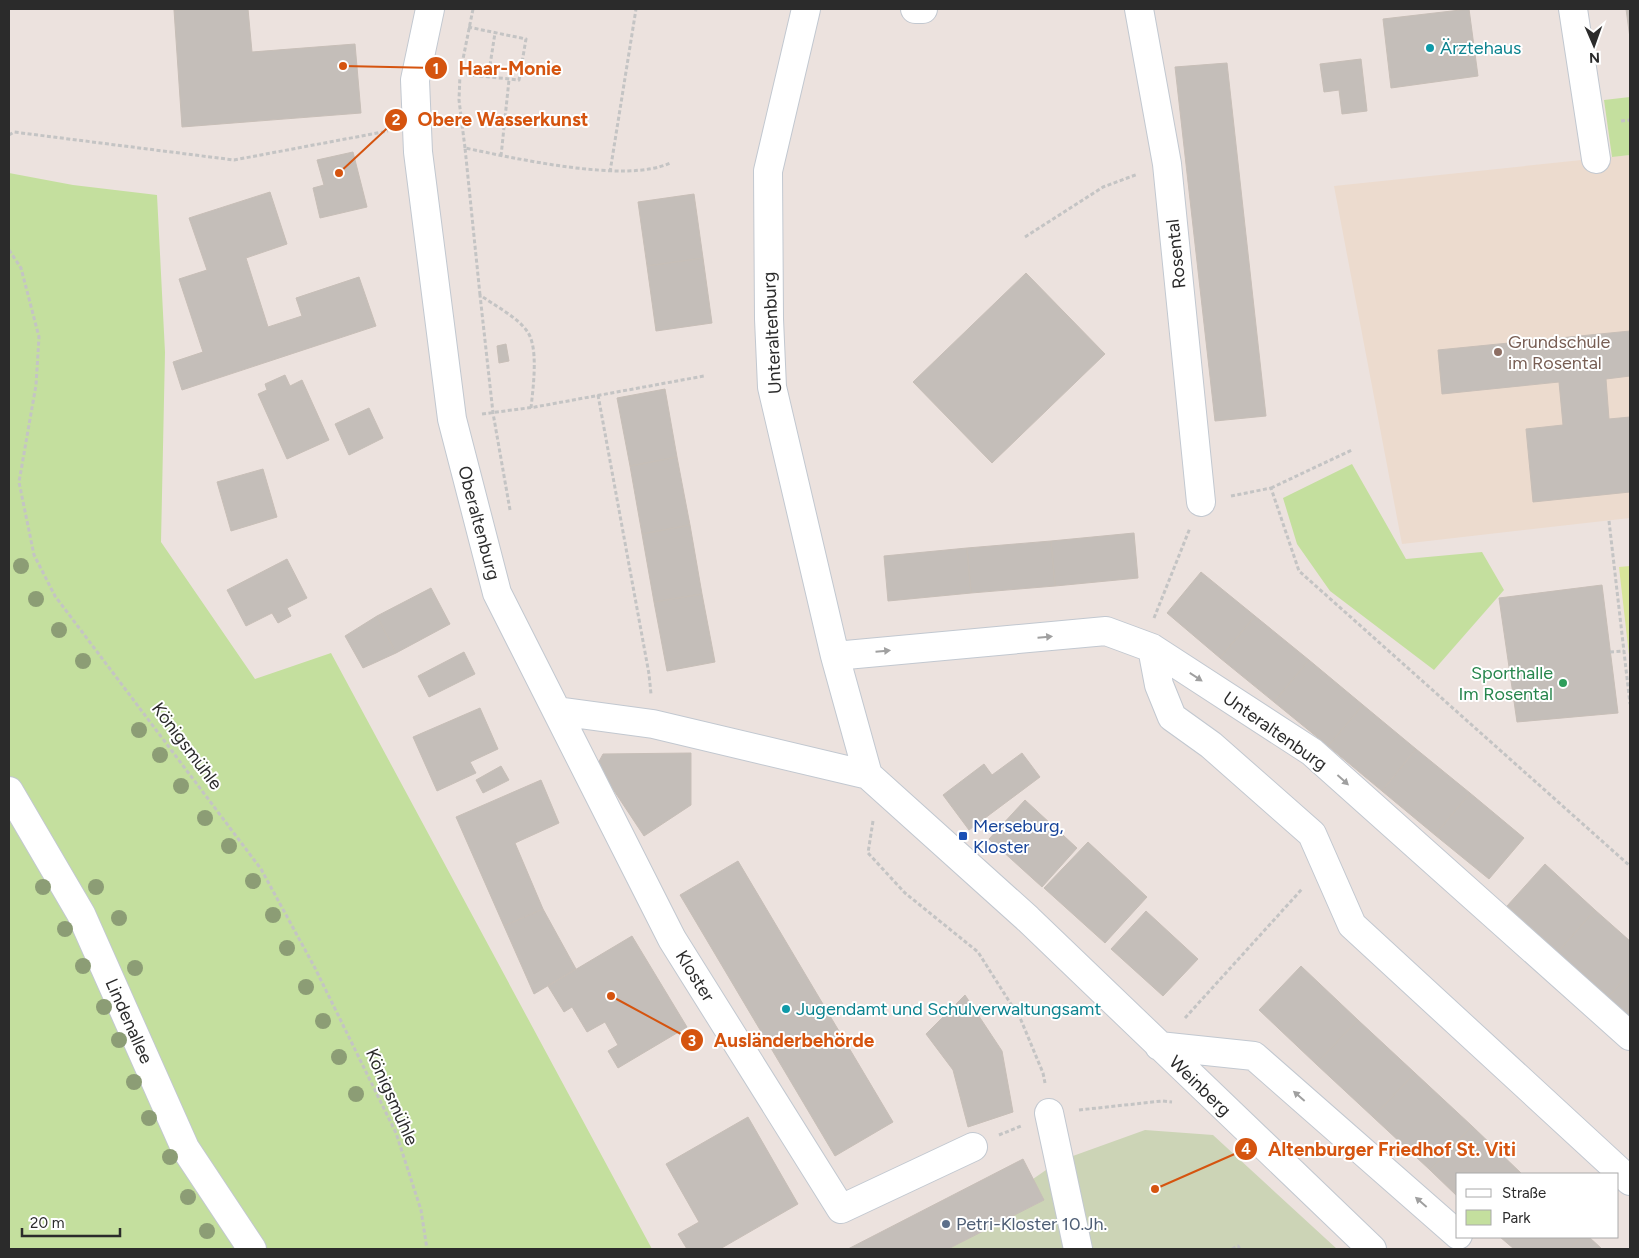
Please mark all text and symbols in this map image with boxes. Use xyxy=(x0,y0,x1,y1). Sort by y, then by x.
north arrow xyxy=(1569,20,1619,70)
place label: Ärztehaus xyxy=(1440,37,1521,59)
marker: Ärztehaus xyxy=(1424,42,1436,54)
text: N xyxy=(1589,49,1600,66)
callout: Haar-Monie xyxy=(424,51,572,85)
text: Haar-Monie xyxy=(458,57,562,80)
text: 1 xyxy=(433,60,439,78)
callout: Obere Wasserkunst xyxy=(383,103,599,137)
text: Obere Wasserkunst xyxy=(418,108,589,131)
text: 2 xyxy=(392,111,401,129)
street label: Rosental xyxy=(1161,218,1191,290)
street label: Unteraltenburg xyxy=(758,271,786,395)
place label: Grundschule im Rosental xyxy=(1508,331,1611,374)
marker: Grundschule im Rosental xyxy=(1492,346,1504,358)
street label: Oberaltenburg xyxy=(453,463,505,583)
one-way arrow xyxy=(1037,633,1053,641)
one-way arrow xyxy=(875,647,891,655)
place label: Sporthalle Im Rosental xyxy=(1458,662,1553,705)
one-way arrow xyxy=(1189,672,1202,682)
marker: Sporthalle Im Rosental xyxy=(1557,677,1569,689)
street label: Unteraltenburg xyxy=(1219,687,1331,775)
street label: Königsmühle xyxy=(147,698,227,794)
one-way arrow xyxy=(1336,774,1348,786)
place label: Merseburg, Kloster xyxy=(973,815,1064,858)
marker: Merseburg, Kloster xyxy=(957,830,969,842)
street label: Kloster xyxy=(671,946,719,1006)
street label: Lindenallee xyxy=(100,975,158,1067)
place label: Jugendamt und Schulverwaltungsamt xyxy=(796,998,1101,1020)
marker: Jugendamt und Schulverwaltungsamt xyxy=(780,1003,792,1015)
callout: Ausländerbehörde xyxy=(679,1023,885,1057)
text: Ausländerbehörde xyxy=(714,1029,875,1052)
text: 3 xyxy=(688,1032,696,1050)
street label: Königsmühle xyxy=(361,1045,423,1149)
street label: Weinberg xyxy=(1164,1051,1236,1121)
one-way arrow xyxy=(1292,1090,1305,1101)
callout: Altenburger Friedhof St. Viti xyxy=(1233,1132,1526,1166)
text: Altenburger Friedhof St. Viti xyxy=(1268,1138,1516,1161)
text: 4 xyxy=(1241,1140,1251,1158)
legend xyxy=(1456,1173,1619,1238)
text: Straße xyxy=(1502,1184,1546,1202)
one-way arrow xyxy=(1415,1197,1428,1208)
scale bar xyxy=(22,1206,120,1238)
text: Park xyxy=(1502,1209,1531,1227)
place label: Petri-Kloster 10.Jh. xyxy=(956,1213,1107,1235)
text: 20 m xyxy=(30,1214,64,1232)
marker: Petri-Kloster 10.Jh. xyxy=(940,1218,952,1230)

